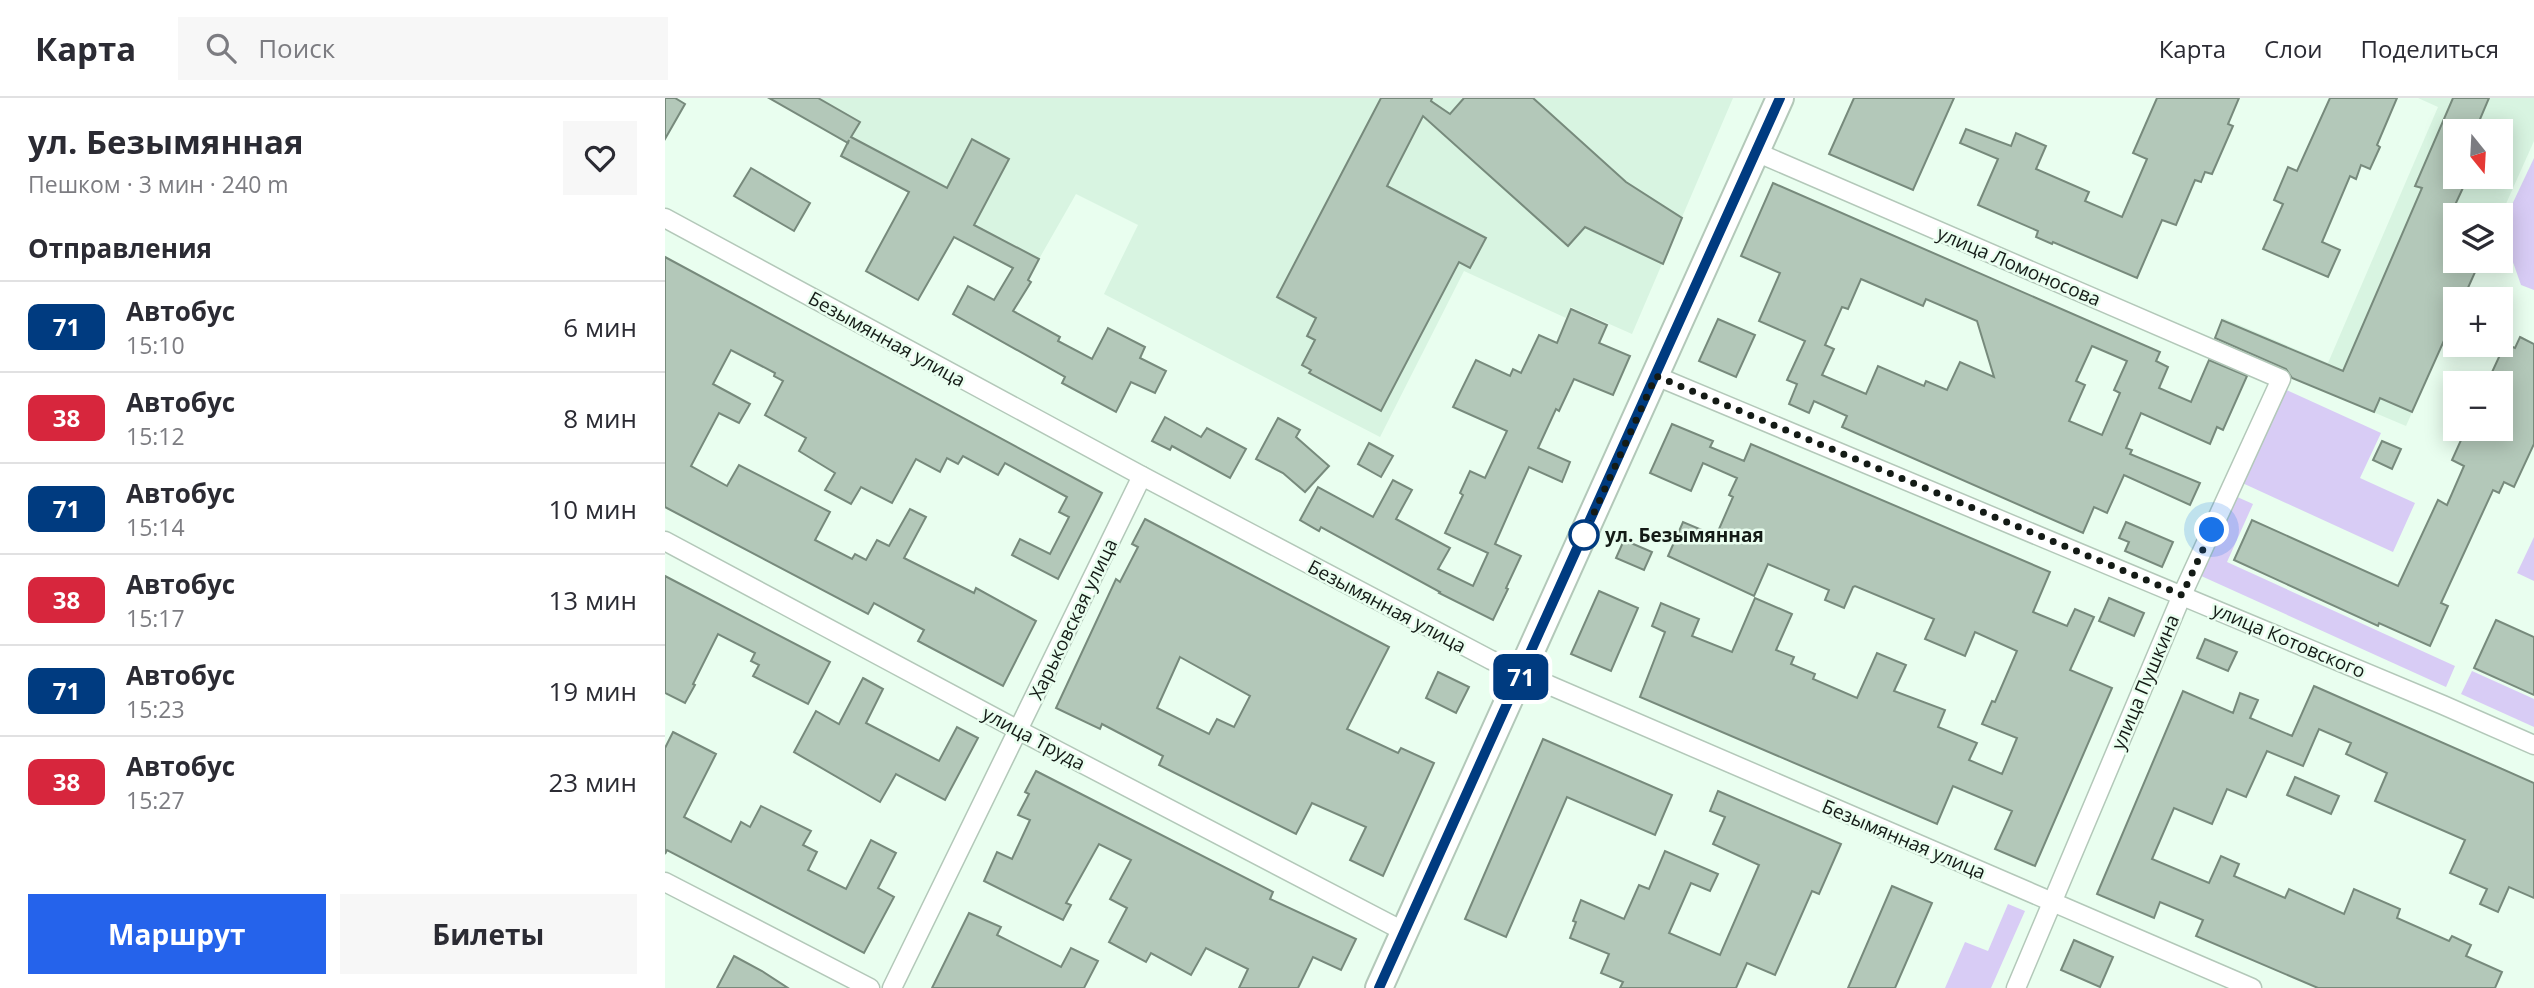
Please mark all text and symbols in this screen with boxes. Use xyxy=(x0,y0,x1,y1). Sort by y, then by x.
search box xyxy=(178,17,668,80)
text: Карта xyxy=(35,26,136,71)
icon: search xyxy=(202,29,240,67)
text: Поиск xyxy=(258,30,335,66)
text: Карта xyxy=(2159,32,2226,65)
text: Слои xyxy=(2264,32,2323,65)
text: Поделиться xyxy=(2361,32,2499,65)
text: ул. Безымянная xyxy=(28,119,304,164)
north arrow xyxy=(2443,119,2513,189)
map controls xyxy=(2443,119,2513,441)
button: heart xyxy=(563,121,637,195)
text: Пешком · 3 мин · 240 m xyxy=(28,168,289,200)
button: layers xyxy=(2443,203,2513,273)
street label: улица Ломоносова xyxy=(1933,220,2105,312)
text: Отправления xyxy=(28,230,212,266)
street label: Безымянная улица xyxy=(804,285,970,393)
button: + xyxy=(2443,287,2513,357)
text: Автобус xyxy=(126,293,235,329)
text: 6 мин xyxy=(563,309,637,345)
text: 71 xyxy=(53,310,80,343)
text: 15:10 xyxy=(126,329,185,361)
button: − xyxy=(2443,371,2513,441)
text: Автобус xyxy=(126,384,235,420)
text: 8 мин xyxy=(563,400,637,436)
text: 38 xyxy=(53,401,80,434)
text: 15:12 xyxy=(126,420,185,452)
text: Автобус xyxy=(126,475,235,511)
text: 10 мин xyxy=(548,491,637,527)
text: 71 xyxy=(53,492,80,525)
text: 15:14 xyxy=(126,511,185,543)
your location xyxy=(2194,512,2229,547)
marker: ул. Безымянная xyxy=(1569,520,1599,550)
place label: ул. Безымянная xyxy=(1605,522,1764,548)
street label: Харьковская улица xyxy=(1023,534,1123,704)
street label: Безымянная улица xyxy=(1303,553,1471,659)
text: Автобус xyxy=(126,566,235,602)
text: 13 мин xyxy=(548,582,637,618)
text: 38 xyxy=(53,583,80,616)
street label: улица Котовского xyxy=(2208,596,2370,684)
text: 15:17 xyxy=(126,602,185,634)
street label: улица Пушкина xyxy=(2105,610,2185,754)
line badge: 71 xyxy=(1489,654,1553,700)
text: Автобус xyxy=(126,657,235,693)
text: 71 xyxy=(1507,660,1535,693)
text: 19 мин xyxy=(548,673,637,709)
text: 71 xyxy=(53,674,80,707)
text: 15:23 xyxy=(126,693,185,725)
street label: улица Труда xyxy=(978,700,1090,776)
text: Автобус xyxy=(126,748,235,784)
text: 23 мин xyxy=(548,764,637,800)
text: 38 xyxy=(53,765,80,798)
text: 15:27 xyxy=(126,784,185,816)
street label: Безымянная улица xyxy=(1818,793,1990,885)
button: Маршрут xyxy=(28,894,326,974)
button: Билеты xyxy=(340,894,637,974)

